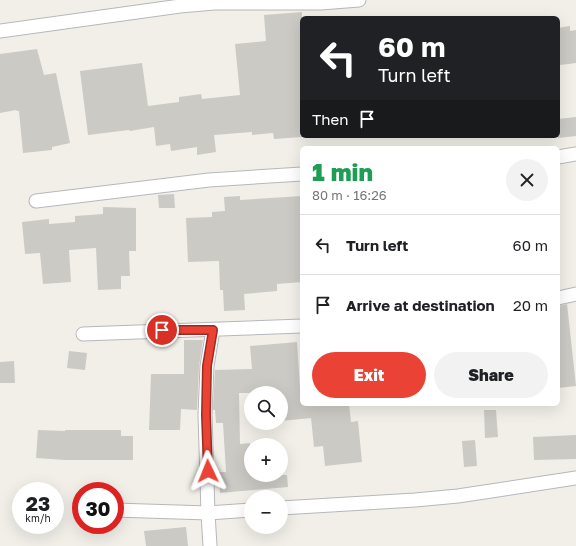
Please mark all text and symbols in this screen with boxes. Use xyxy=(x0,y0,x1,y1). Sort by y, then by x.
text: 60 m xyxy=(378,30,445,63)
icon: left xyxy=(312,32,364,84)
text: Turn left xyxy=(378,64,451,86)
icon: arrive xyxy=(356,108,378,130)
text: Then xyxy=(312,110,348,128)
text: 1 min xyxy=(312,157,373,186)
button: close xyxy=(506,159,548,201)
text: 80 m · 16:26 xyxy=(312,187,387,203)
icon: left xyxy=(312,234,334,256)
text: Turn left xyxy=(346,236,408,254)
text: 60 m xyxy=(513,236,548,254)
icon: arrive xyxy=(312,294,334,316)
text: Arrive at destination xyxy=(346,296,495,314)
text: 20 m xyxy=(513,296,548,314)
pin xyxy=(145,313,179,347)
icon: arrive xyxy=(151,319,173,341)
button: Exit xyxy=(312,352,426,398)
button: Share xyxy=(434,352,548,398)
map controls xyxy=(244,386,288,534)
button: search xyxy=(244,386,288,430)
button: + xyxy=(244,438,288,482)
position arrow xyxy=(187,450,229,492)
speed limit sign: 30 xyxy=(72,482,124,534)
button: − xyxy=(244,490,288,534)
text: 23 xyxy=(26,491,50,515)
text: km/h xyxy=(25,512,51,524)

